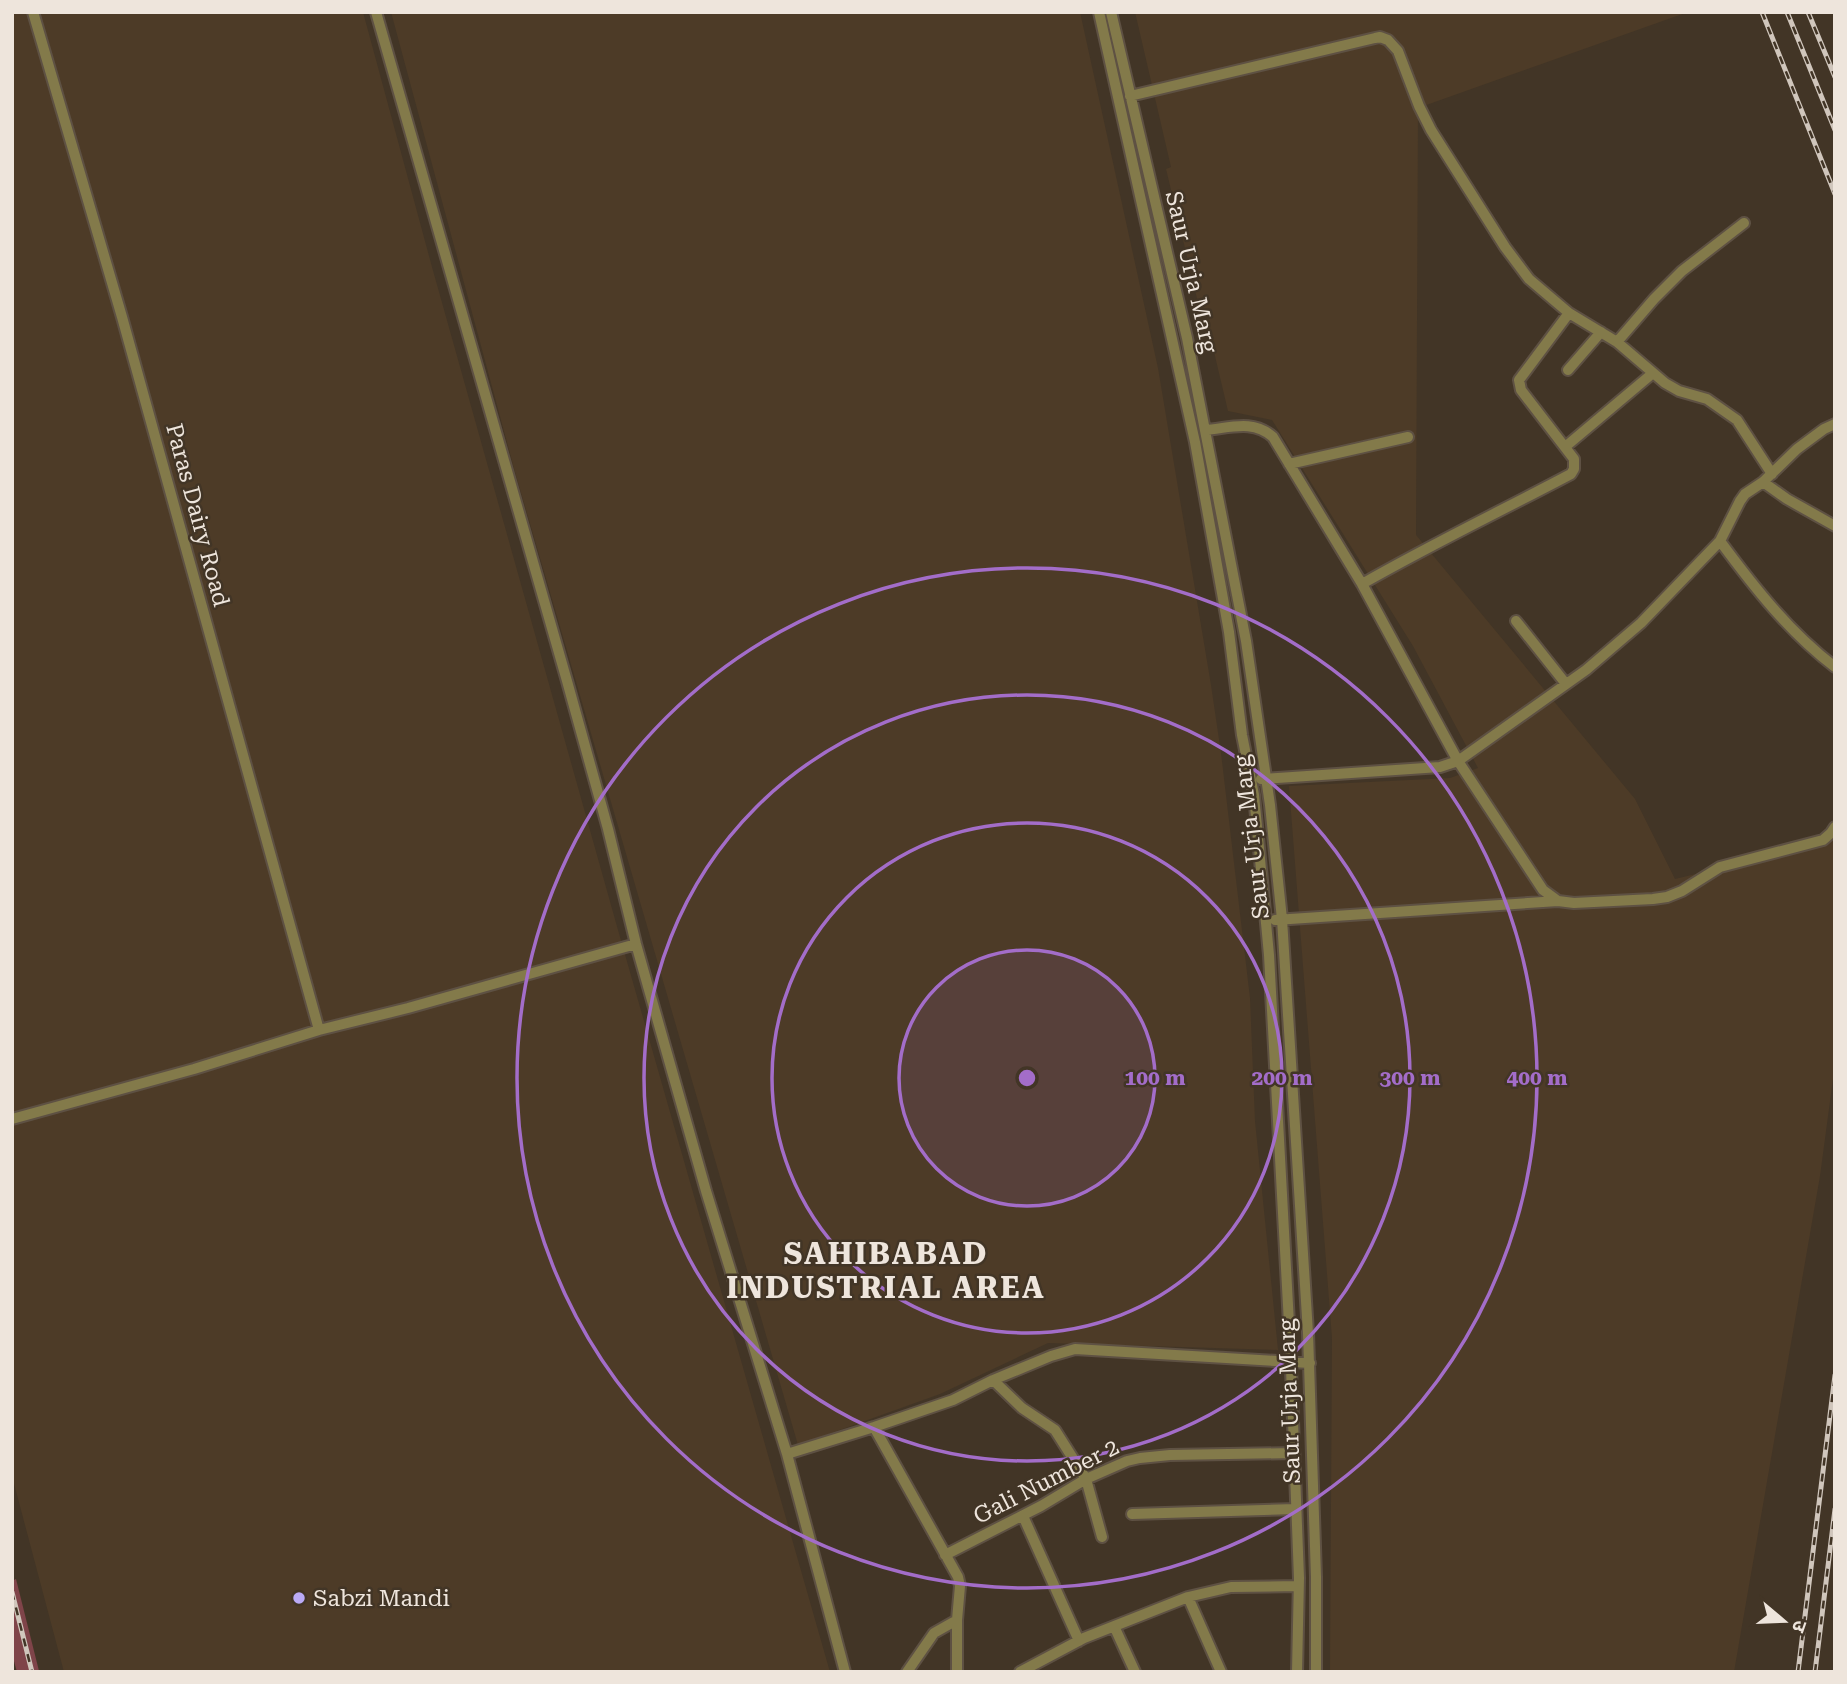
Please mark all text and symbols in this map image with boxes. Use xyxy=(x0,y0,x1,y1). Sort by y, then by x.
street label: Saur Urja Marg xyxy=(1160,189,1223,356)
street label: Paras Dairy Road xyxy=(160,421,235,610)
street label: Saur Urja Marg xyxy=(1228,753,1275,921)
centre of rings xyxy=(1015,1066,1039,1090)
text: 100 m xyxy=(1125,1066,1185,1090)
text: 200 m xyxy=(1252,1066,1312,1090)
text: 300 m xyxy=(1380,1066,1440,1090)
text: 400 m xyxy=(1507,1066,1567,1090)
district label: SAHIBABAD INDUSTRIAL AREA xyxy=(726,1236,1046,1305)
street label: Saur Urja Marg xyxy=(1273,1318,1306,1484)
street label: Gali Number 2 xyxy=(969,1433,1124,1530)
place label: Sabzi Mandi xyxy=(313,1585,450,1612)
north arrow xyxy=(1749,1586,1819,1656)
marker: Sabzi Mandi xyxy=(291,1590,307,1606)
text: उ xyxy=(1787,1617,1812,1636)

